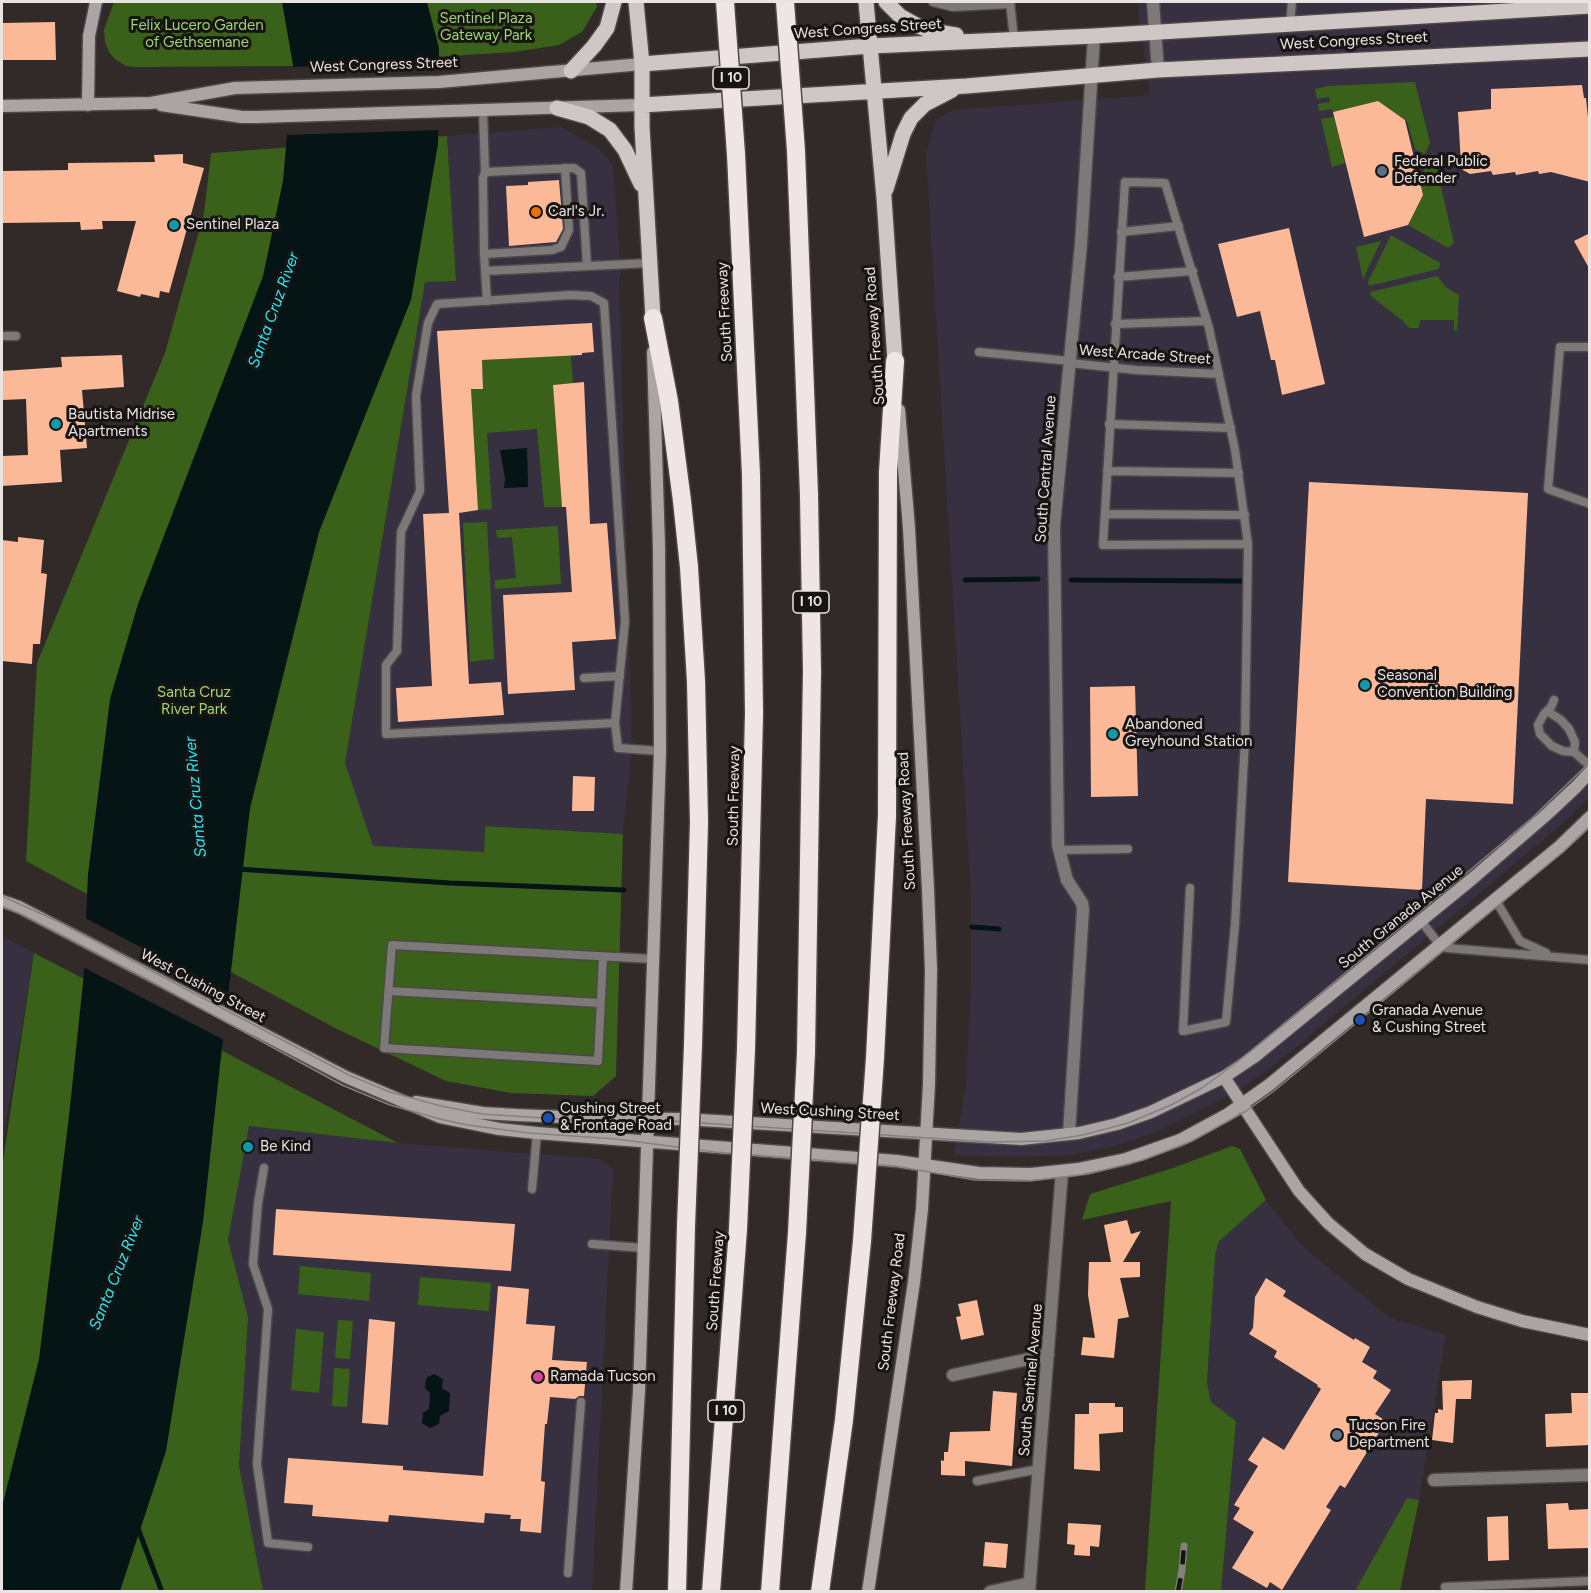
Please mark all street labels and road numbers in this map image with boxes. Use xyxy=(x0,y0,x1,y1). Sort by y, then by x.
street label: West Congress Street xyxy=(794,15,942,43)
street label: West Congress Street xyxy=(1280,28,1428,54)
street label: West Congress Street xyxy=(310,53,458,77)
road number: I 10 xyxy=(713,67,749,89)
street label: South Freeway xyxy=(713,261,737,363)
street label: South Freeway Road xyxy=(861,266,889,406)
street label: West Arcade Street xyxy=(1079,341,1211,369)
street label: South Central Avenue xyxy=(1032,395,1060,543)
road number: I 10 xyxy=(793,591,829,613)
street label: South Freeway xyxy=(724,746,744,846)
street label: South Freeway Road xyxy=(894,751,920,891)
street label: South Granada Avenue xyxy=(1335,861,1467,973)
street label: West Cushing Street xyxy=(137,945,269,1027)
street label: West Cushing Street xyxy=(760,1099,900,1125)
street label: South Freeway xyxy=(704,1230,728,1332)
street label: South Freeway Road xyxy=(875,1232,909,1372)
street label: South Sentinel Avenue xyxy=(1015,1303,1047,1457)
road number: I 10 xyxy=(708,1400,744,1422)

